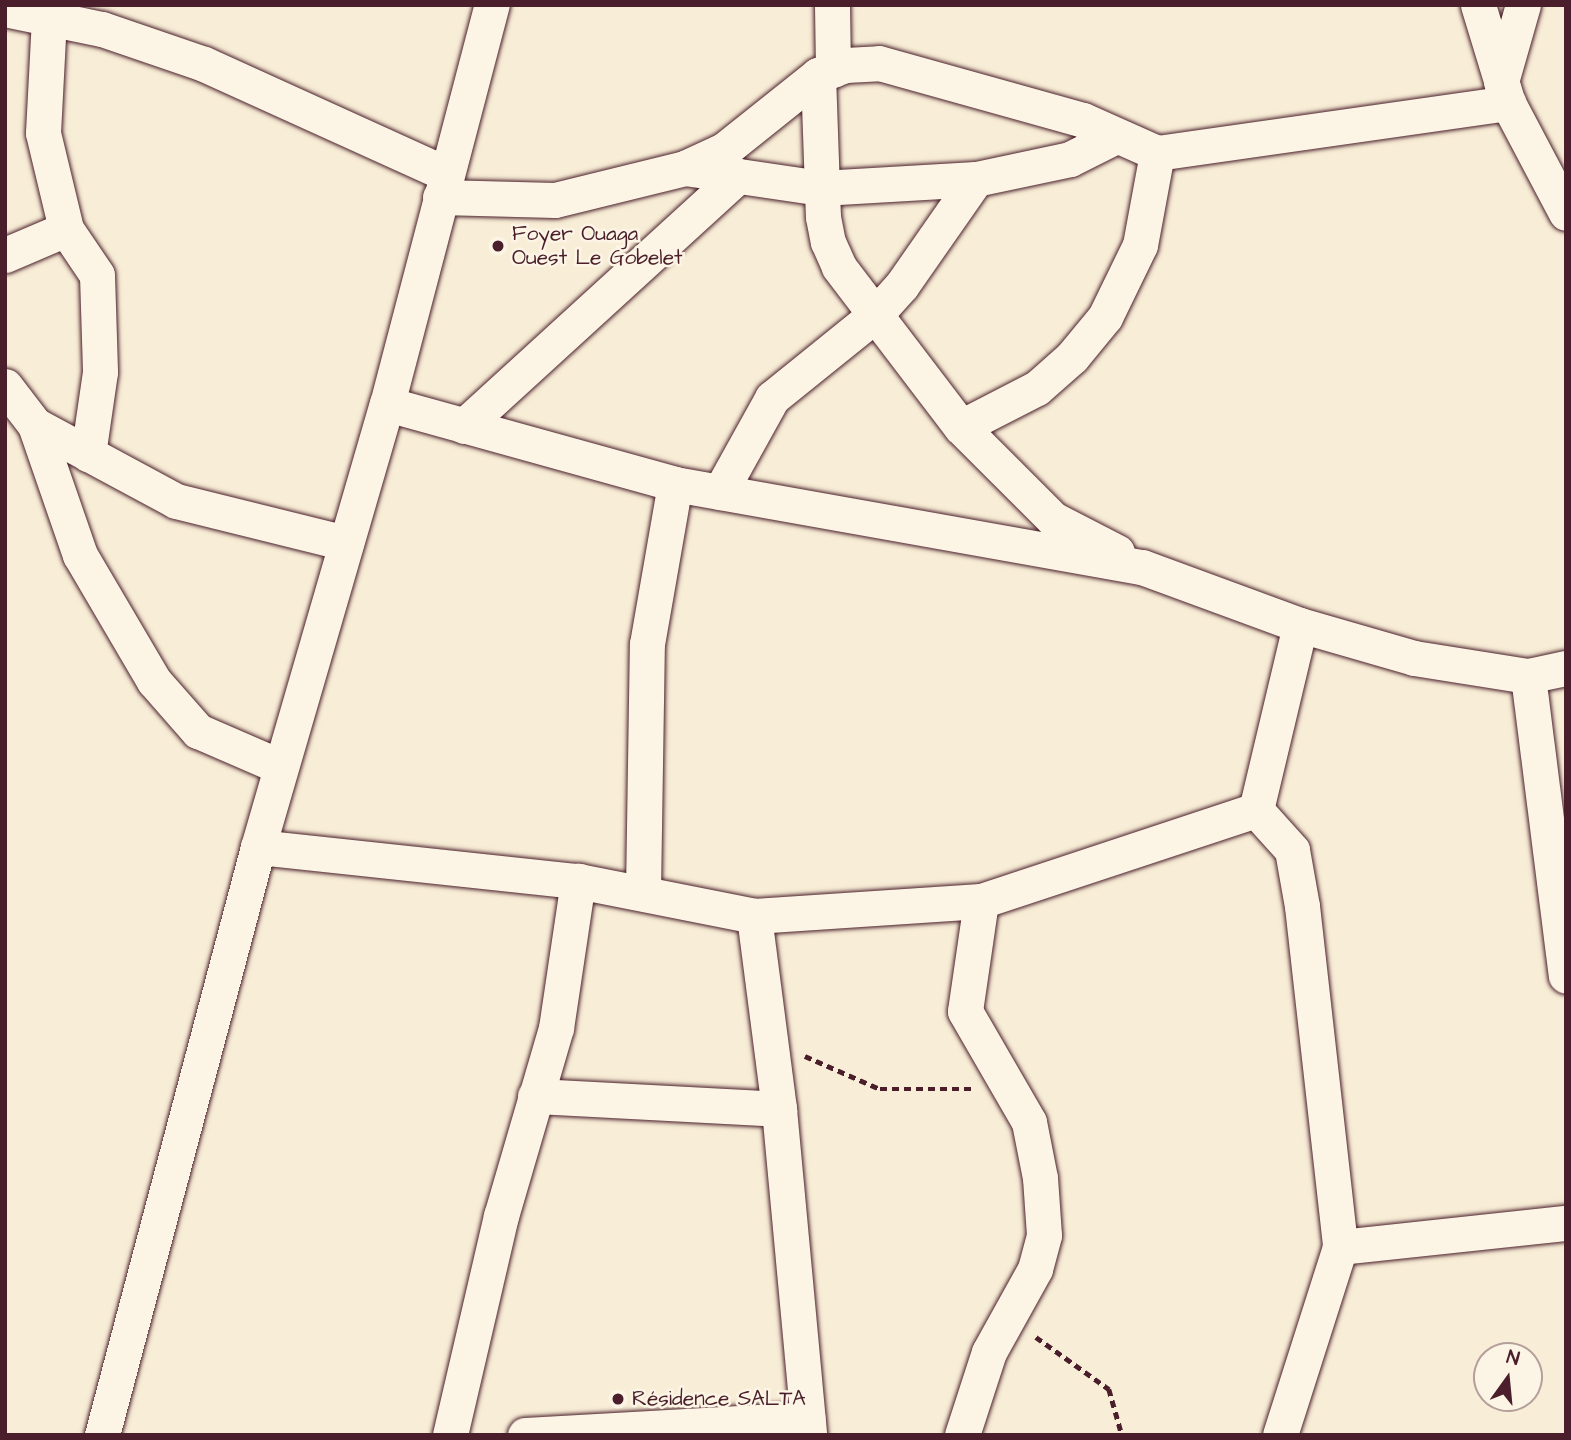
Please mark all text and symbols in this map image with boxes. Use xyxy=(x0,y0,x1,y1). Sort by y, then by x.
place label: Foyer Ouaga Ouest Le Gobelet xyxy=(512,221,683,271)
marker: Foyer Ouaga Ouest Le Gobelet xyxy=(490,238,506,254)
north arrow xyxy=(1473,1342,1543,1412)
text: N xyxy=(1504,1344,1522,1373)
place label: Résidence SALTA xyxy=(632,1386,806,1412)
marker: Résidence SALTA xyxy=(610,1391,626,1407)

